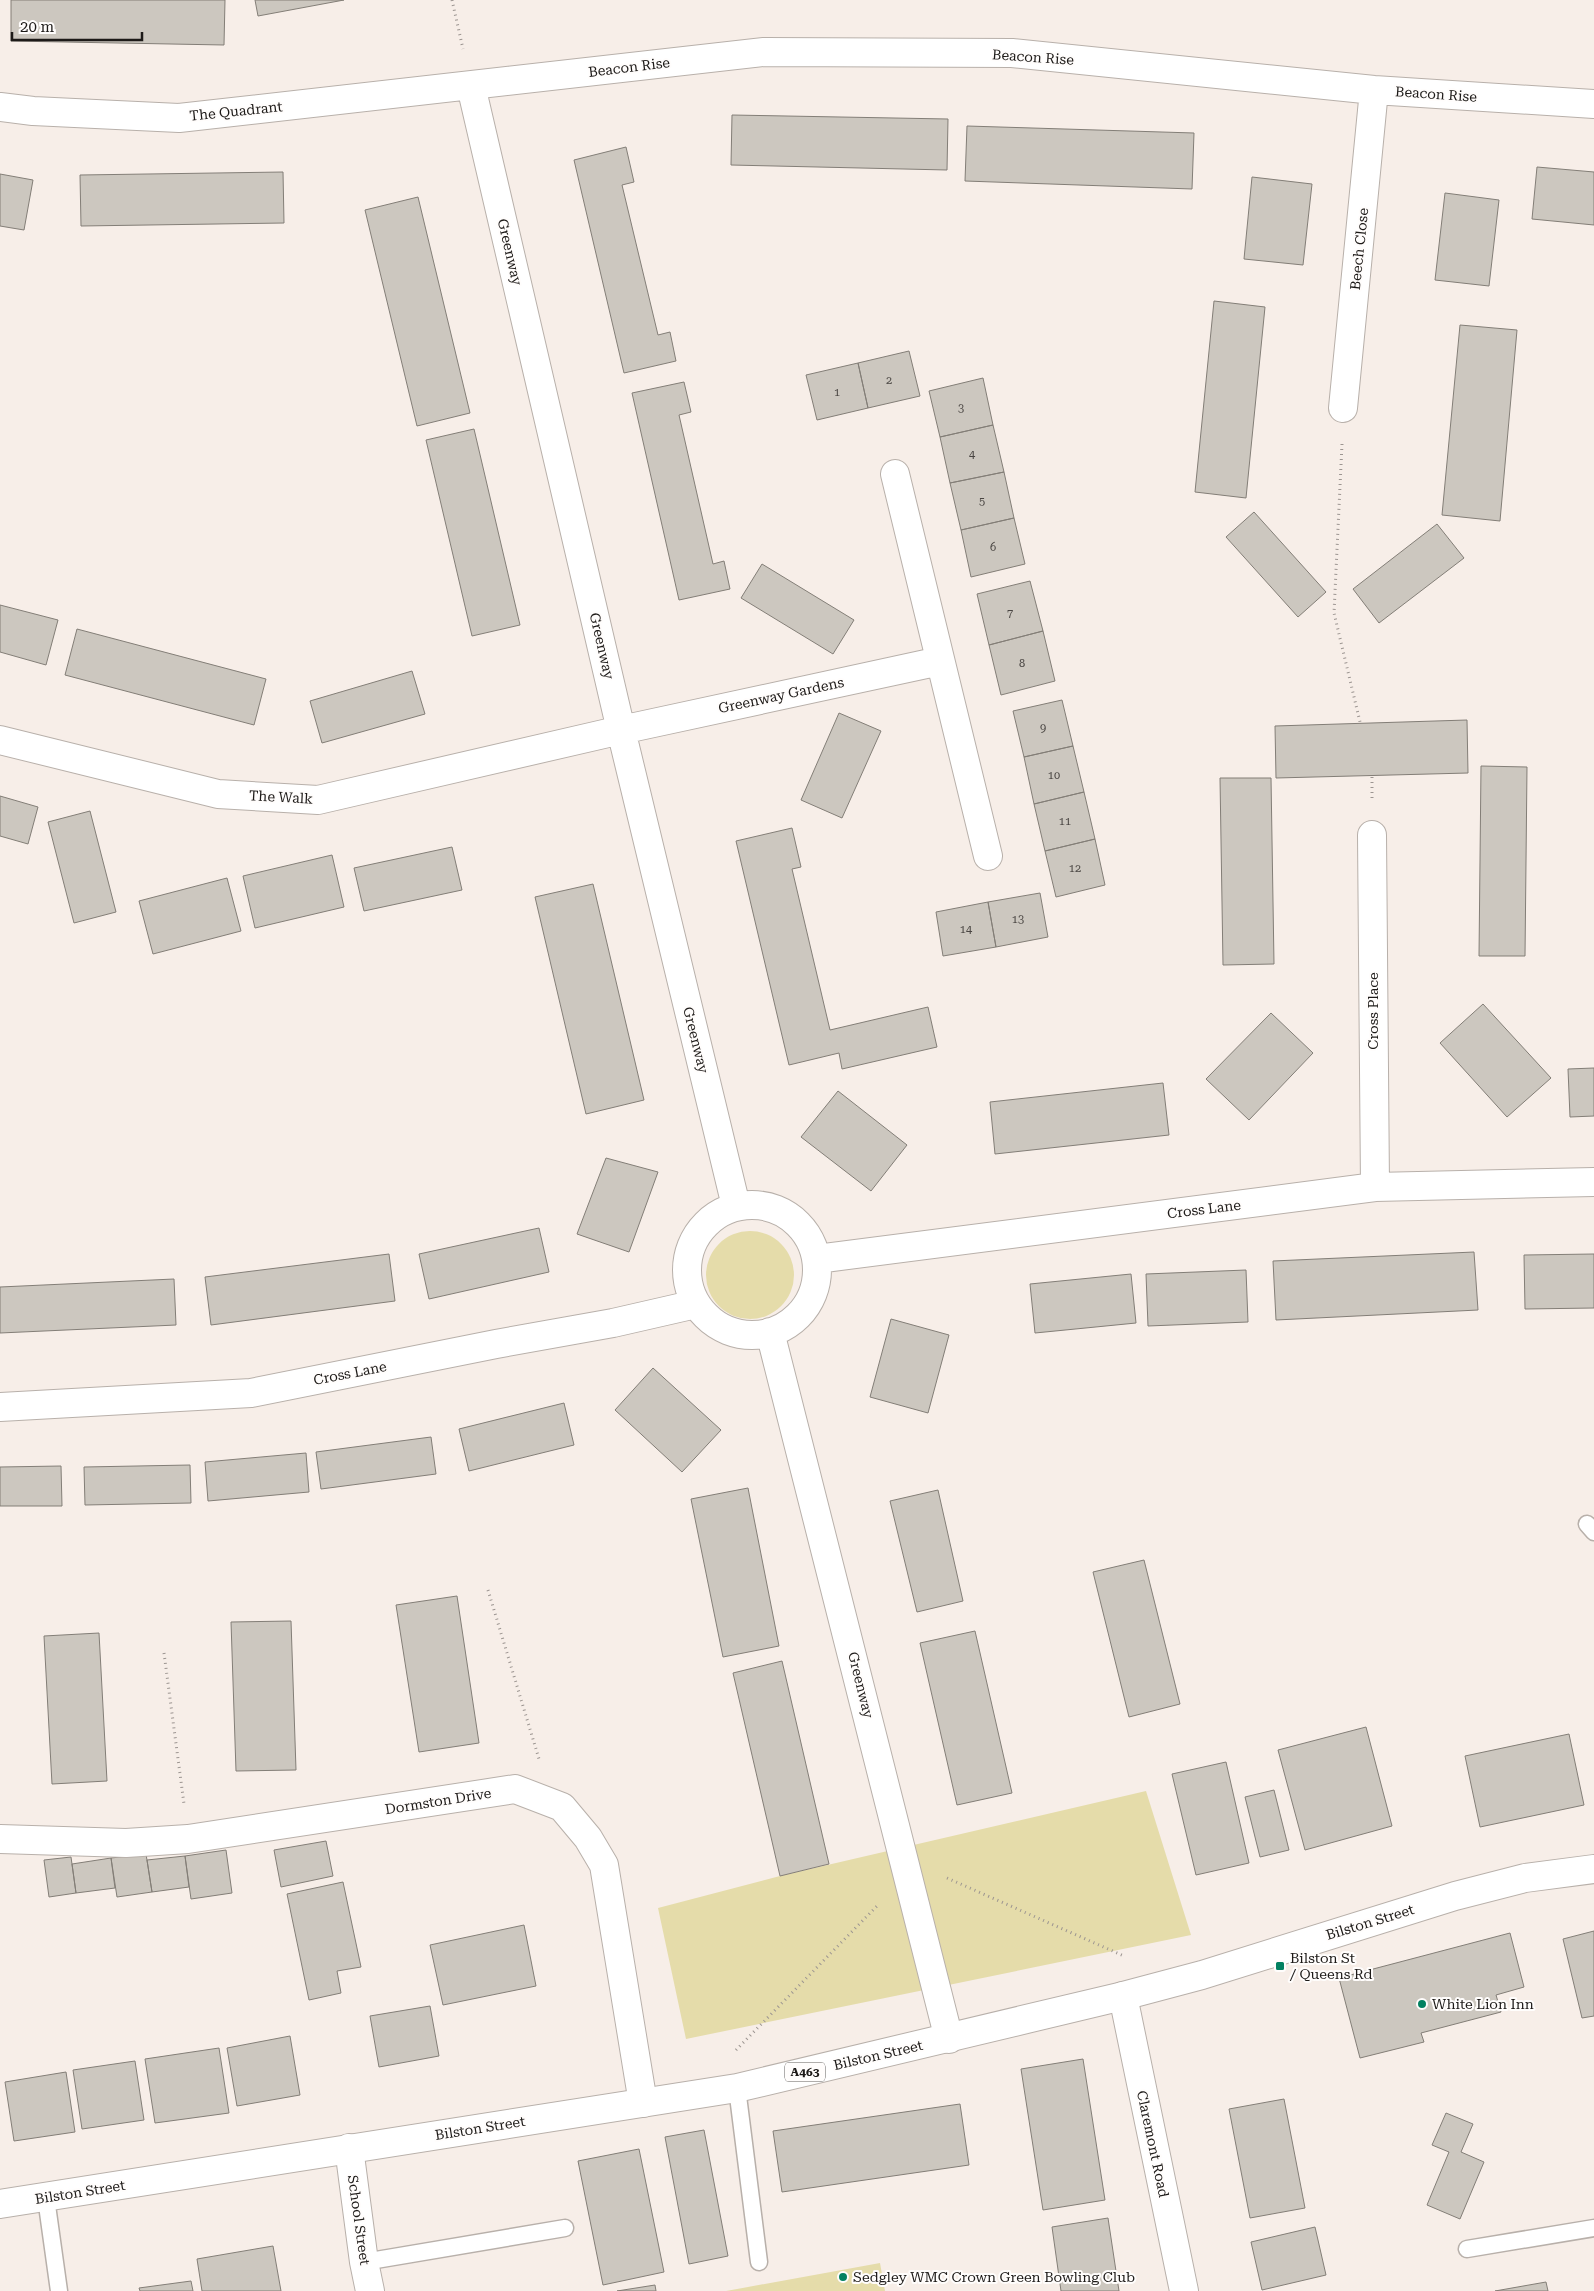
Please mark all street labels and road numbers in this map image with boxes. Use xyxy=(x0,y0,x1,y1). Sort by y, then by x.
street label: Beacon Rise xyxy=(992,46,1075,68)
street label: Beacon Rise xyxy=(587,54,671,80)
street label: Beacon Rise xyxy=(1395,83,1478,105)
street label: The Quadrant xyxy=(189,98,283,124)
street label: Beech Close xyxy=(1347,207,1371,291)
street label: Greenway xyxy=(495,217,526,288)
street label: Greenway xyxy=(587,611,618,682)
street label: Greenway Gardens xyxy=(717,674,846,716)
street label: The Walk xyxy=(249,787,314,807)
street label: Cross Place xyxy=(1365,972,1381,1050)
street label: Greenway xyxy=(680,1005,712,1076)
street label: Cross Lane xyxy=(1166,1197,1242,1221)
street label: Cross Lane xyxy=(312,1358,388,1388)
street label: Greenway xyxy=(845,1650,877,1721)
street label: Dormston Drive xyxy=(384,1785,493,1817)
street label: Bilston Street xyxy=(1324,1901,1416,1943)
street label: Bilston Street xyxy=(832,2037,924,2073)
road number: A463 xyxy=(785,2062,825,2082)
street label: Claremont Road xyxy=(1134,2089,1172,2199)
street label: Bilston Street xyxy=(434,2113,526,2143)
street label: School Street xyxy=(345,2174,373,2266)
street label: Bilston Street xyxy=(34,2177,126,2207)

